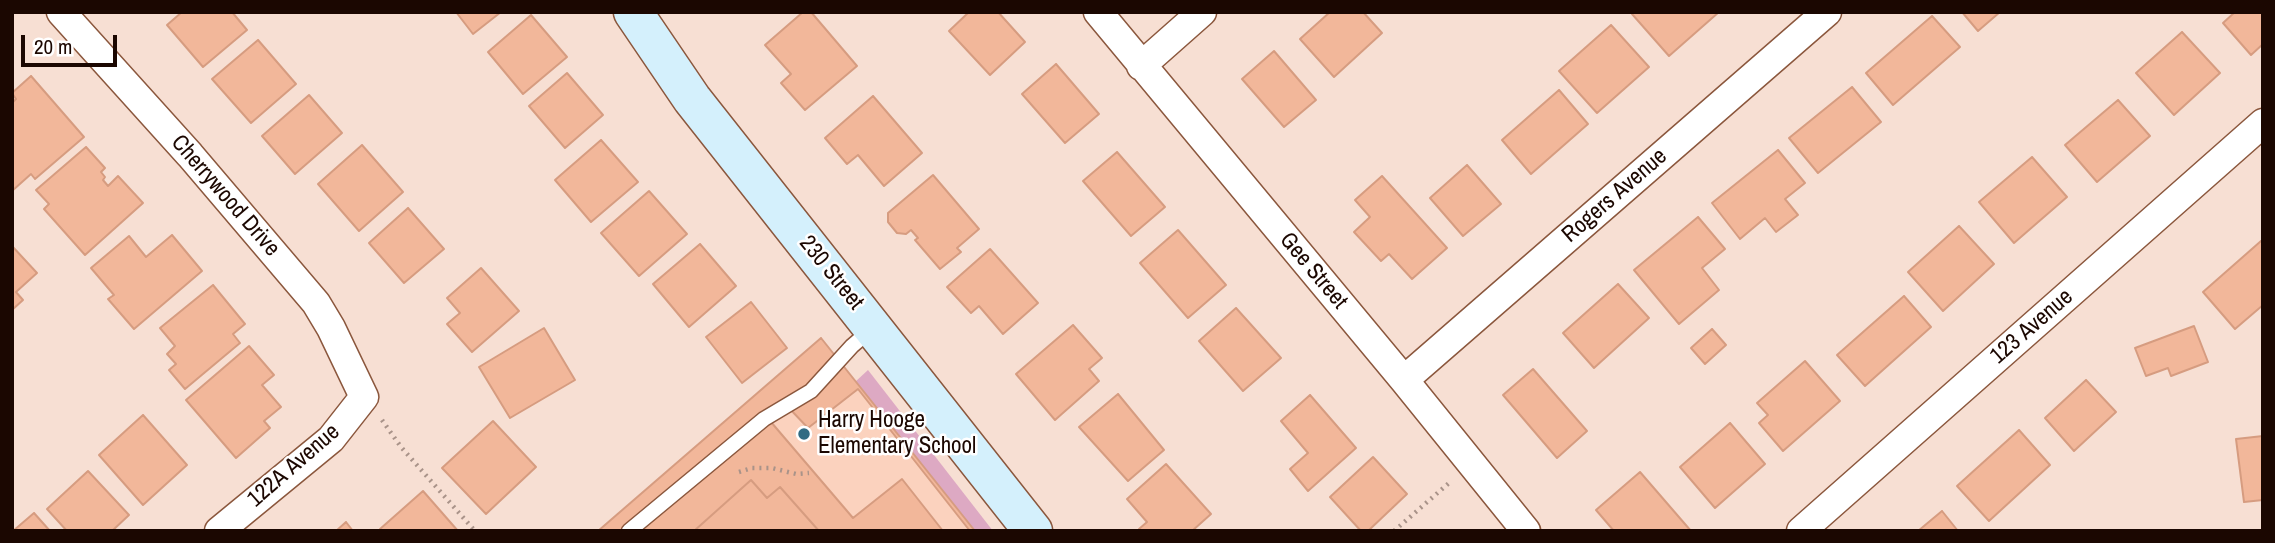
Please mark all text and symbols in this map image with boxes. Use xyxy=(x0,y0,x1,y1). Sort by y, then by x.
scale bar xyxy=(24,21,121,65)
text: 20 m xyxy=(34,32,72,61)
street label: Cherrywood Drive xyxy=(165,130,285,262)
street label: Rogers Avenue xyxy=(1557,143,1673,249)
street label: Gee Street xyxy=(1273,227,1353,315)
street label: 230 Street xyxy=(793,230,869,316)
street label: 123 Avenue xyxy=(1985,284,2079,370)
place label: Harry Hooge Elementary School xyxy=(818,407,976,461)
street label: 122A Avenue xyxy=(242,419,346,513)
marker: Harry Hooge Elementary School xyxy=(796,426,812,442)

